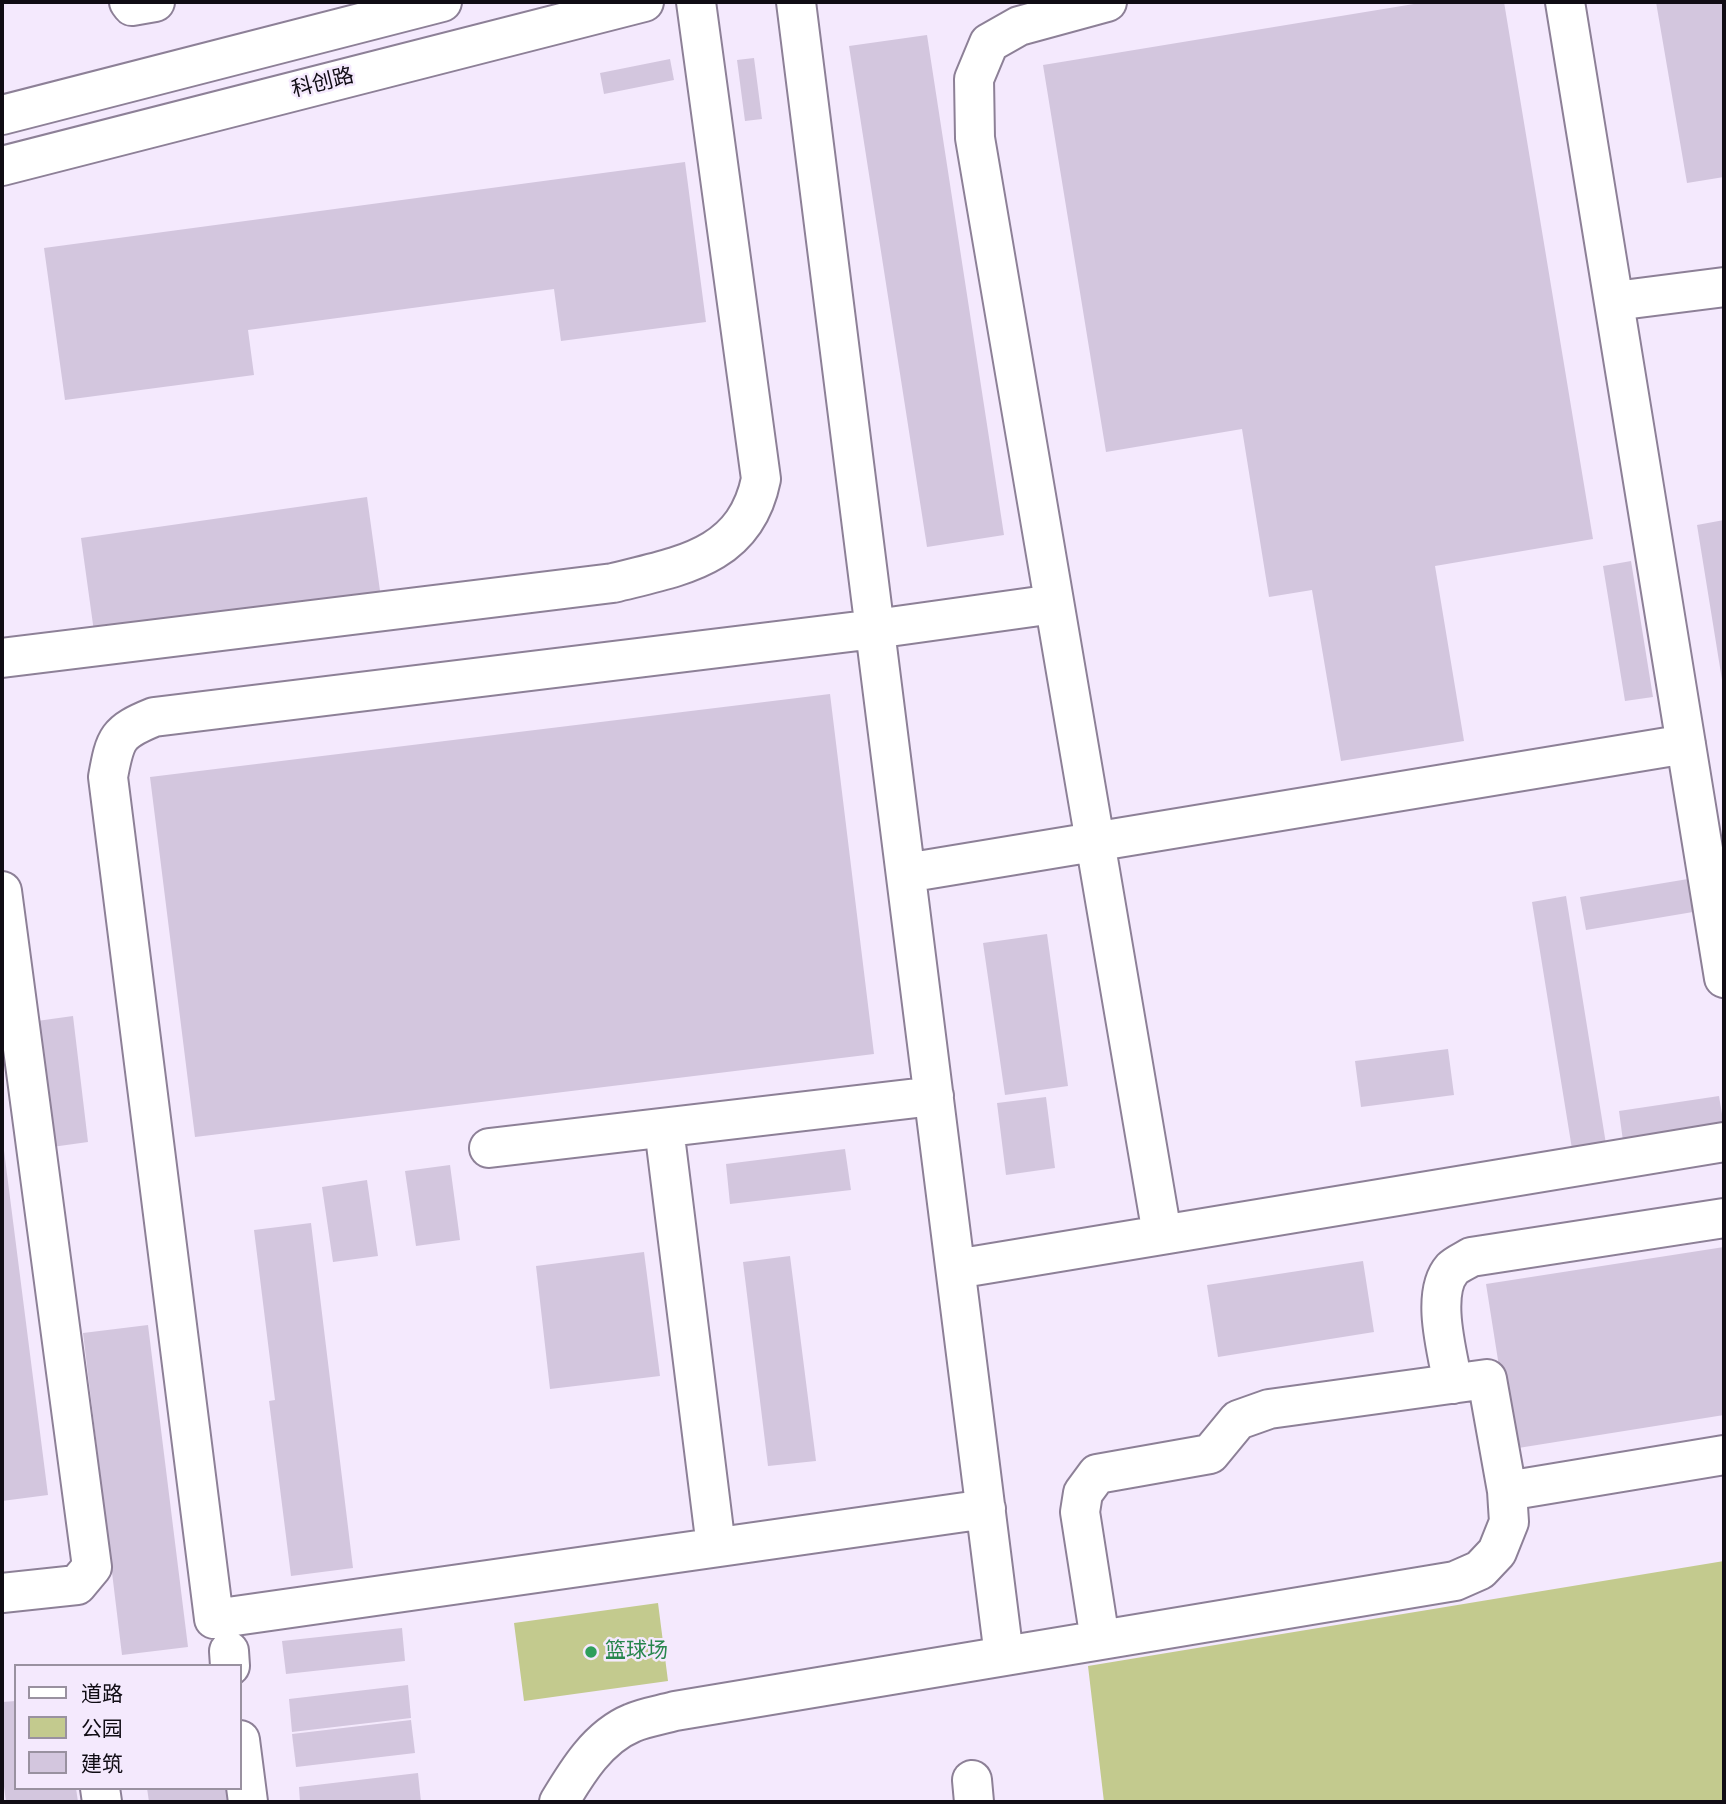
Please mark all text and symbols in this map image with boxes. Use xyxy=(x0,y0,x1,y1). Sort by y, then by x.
street label: 科创路 xyxy=(289,64,357,104)
place label: 篮球场 xyxy=(605,1639,668,1665)
marker: 篮球场 xyxy=(583,1644,599,1660)
legend xyxy=(14,1664,242,1790)
text: 道路 xyxy=(81,1679,123,1709)
text: 公园 xyxy=(81,1714,123,1744)
text: 建筑 xyxy=(81,1749,123,1779)

